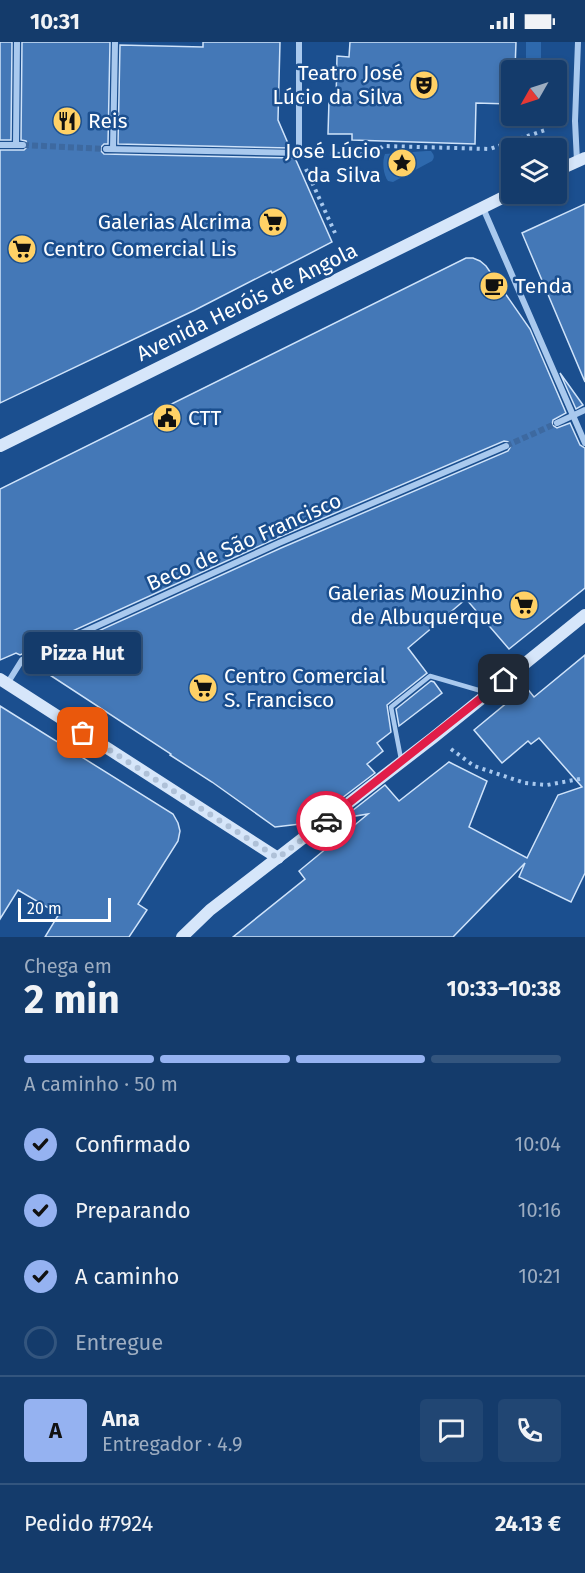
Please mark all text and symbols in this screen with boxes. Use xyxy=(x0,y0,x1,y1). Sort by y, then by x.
text: 10:31 xyxy=(30,8,80,35)
place label: Teatro José Lúcio da Silva xyxy=(273,60,403,110)
north arrow xyxy=(501,60,567,126)
map controls xyxy=(501,60,567,204)
theatre icon: Teatro José Lúcio da Silva xyxy=(408,69,440,101)
restaurant icon: Reis xyxy=(51,105,83,137)
place label: Reis xyxy=(88,108,128,134)
place label: José Lúcio da Silva xyxy=(285,138,381,188)
button: layers xyxy=(501,138,567,204)
place icon: José Lúcio da Silva xyxy=(386,147,418,179)
supermarket icon: Galerias Alcrima xyxy=(257,206,289,238)
place label: Galerias Alcrima xyxy=(98,209,252,235)
supermarket icon: Centro Comercial Lis xyxy=(6,233,38,265)
place label: Centro Comercial Lis xyxy=(43,236,237,262)
street label: Avenida Heróis de Angola xyxy=(132,237,362,367)
cafe icon: Tenda xyxy=(478,270,510,302)
place label: Tenda xyxy=(515,273,572,299)
public building icon: CTT xyxy=(151,402,183,434)
place label: CTT xyxy=(188,405,221,431)
street label: Beco de São Francisco xyxy=(143,487,345,597)
place label: Galerias Mouzinho de Albuquerque xyxy=(328,580,503,630)
supermarket icon: Galerias Mouzinho de Albuquerque xyxy=(508,589,540,621)
callout: Pizza Hut xyxy=(25,631,142,673)
text: Pizza Hut xyxy=(41,641,124,665)
pin xyxy=(478,654,529,705)
place label: Centro Comercial S. Francisco xyxy=(224,663,386,713)
icon: home xyxy=(487,663,520,696)
supermarket icon: Centro Comercial S. Francisco xyxy=(187,672,219,704)
pin xyxy=(57,707,108,758)
icon: bag xyxy=(66,716,99,749)
courier xyxy=(296,791,356,851)
icon: car xyxy=(310,805,343,838)
scale bar xyxy=(18,895,111,923)
text: 20 m xyxy=(27,899,62,918)
text: Chega em xyxy=(24,954,112,978)
text: 10:33–10:38 xyxy=(447,975,561,1002)
text: 2 min xyxy=(24,977,120,1023)
text: A caminho · 50 m xyxy=(24,1072,178,1096)
icon: check xyxy=(24,1128,57,1161)
text: Confirmado xyxy=(75,1131,191,1158)
text: 10:04 xyxy=(515,1132,561,1156)
icon: check xyxy=(24,1194,57,1227)
text: Preparando xyxy=(75,1197,191,1224)
text: 10:16 xyxy=(518,1198,561,1222)
icon: check xyxy=(24,1260,57,1293)
text: A caminho xyxy=(75,1263,179,1290)
text: 10:21 xyxy=(518,1264,561,1288)
text: Entregue xyxy=(75,1329,163,1356)
button: chat xyxy=(420,1399,483,1462)
button: phone xyxy=(498,1399,561,1462)
text: Ana xyxy=(102,1405,140,1432)
text: A xyxy=(49,1417,62,1444)
text: Entregador · 4.9 xyxy=(102,1432,243,1456)
text: Pedido #7924 xyxy=(24,1510,153,1537)
text: 24.13 € xyxy=(495,1510,561,1537)

